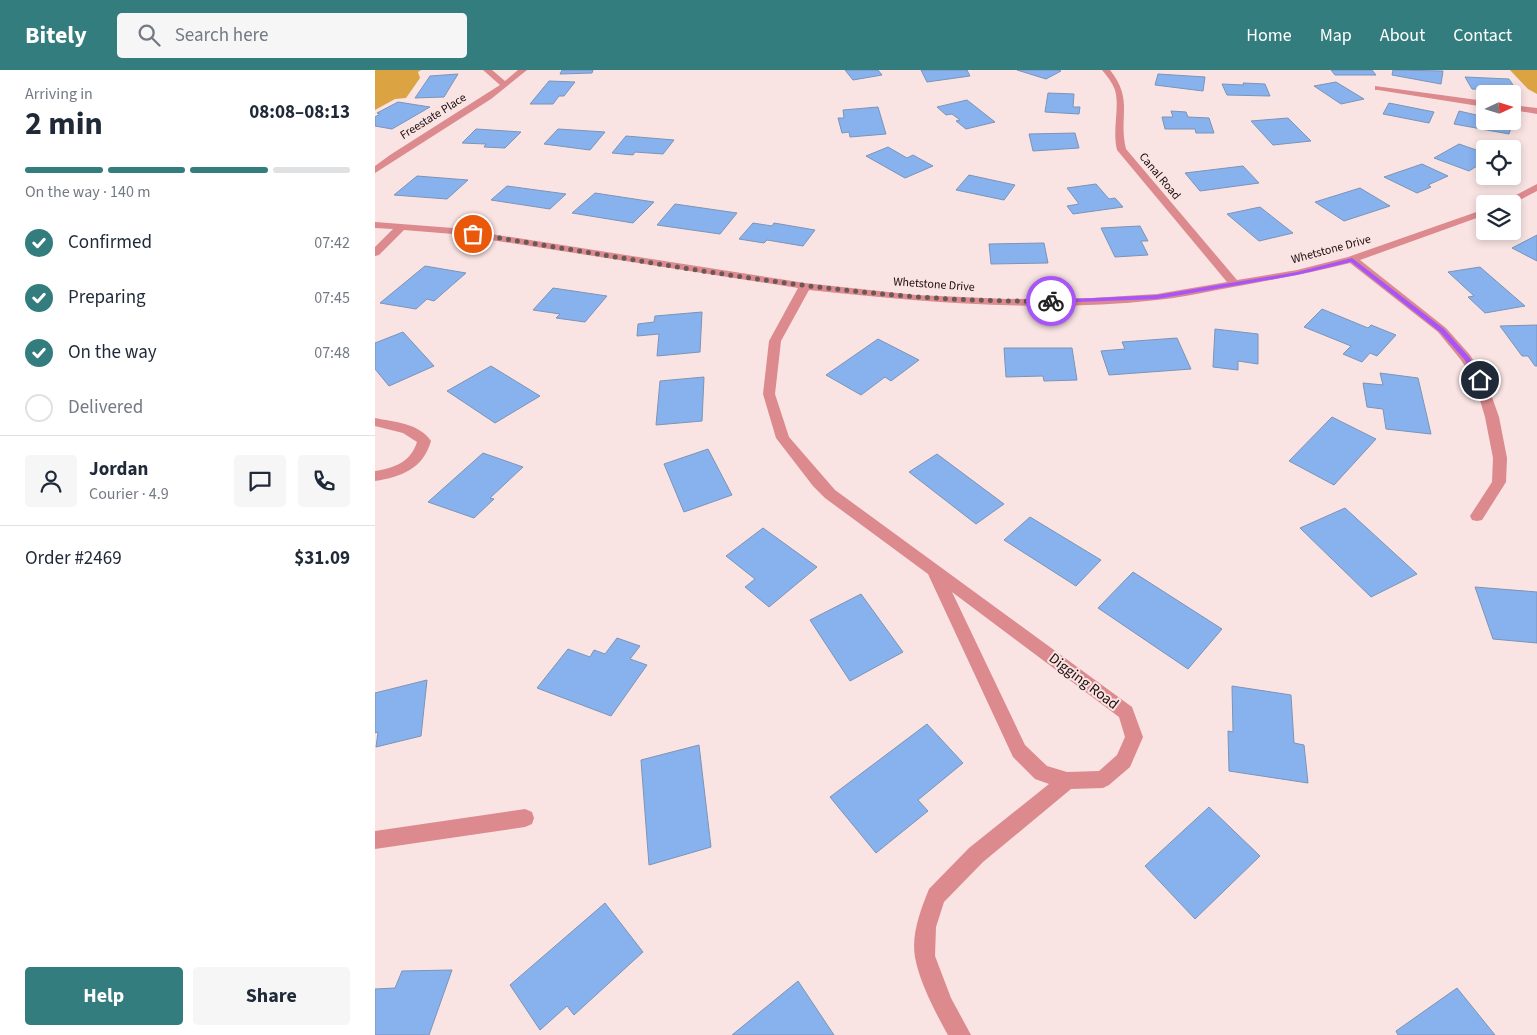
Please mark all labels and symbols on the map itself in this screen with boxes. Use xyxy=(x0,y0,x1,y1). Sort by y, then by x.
north arrow xyxy=(1476,85,1521,130)
street label: Freestate Place xyxy=(397,89,470,144)
street label: Canal Road xyxy=(1135,149,1184,204)
pin xyxy=(452,213,494,255)
street label: Whetstone Drive xyxy=(1289,231,1373,268)
street label: Whetstone Drive xyxy=(893,273,975,296)
courier xyxy=(1026,276,1076,326)
pin xyxy=(1459,359,1501,401)
street label: Digging Road xyxy=(1044,648,1123,715)

